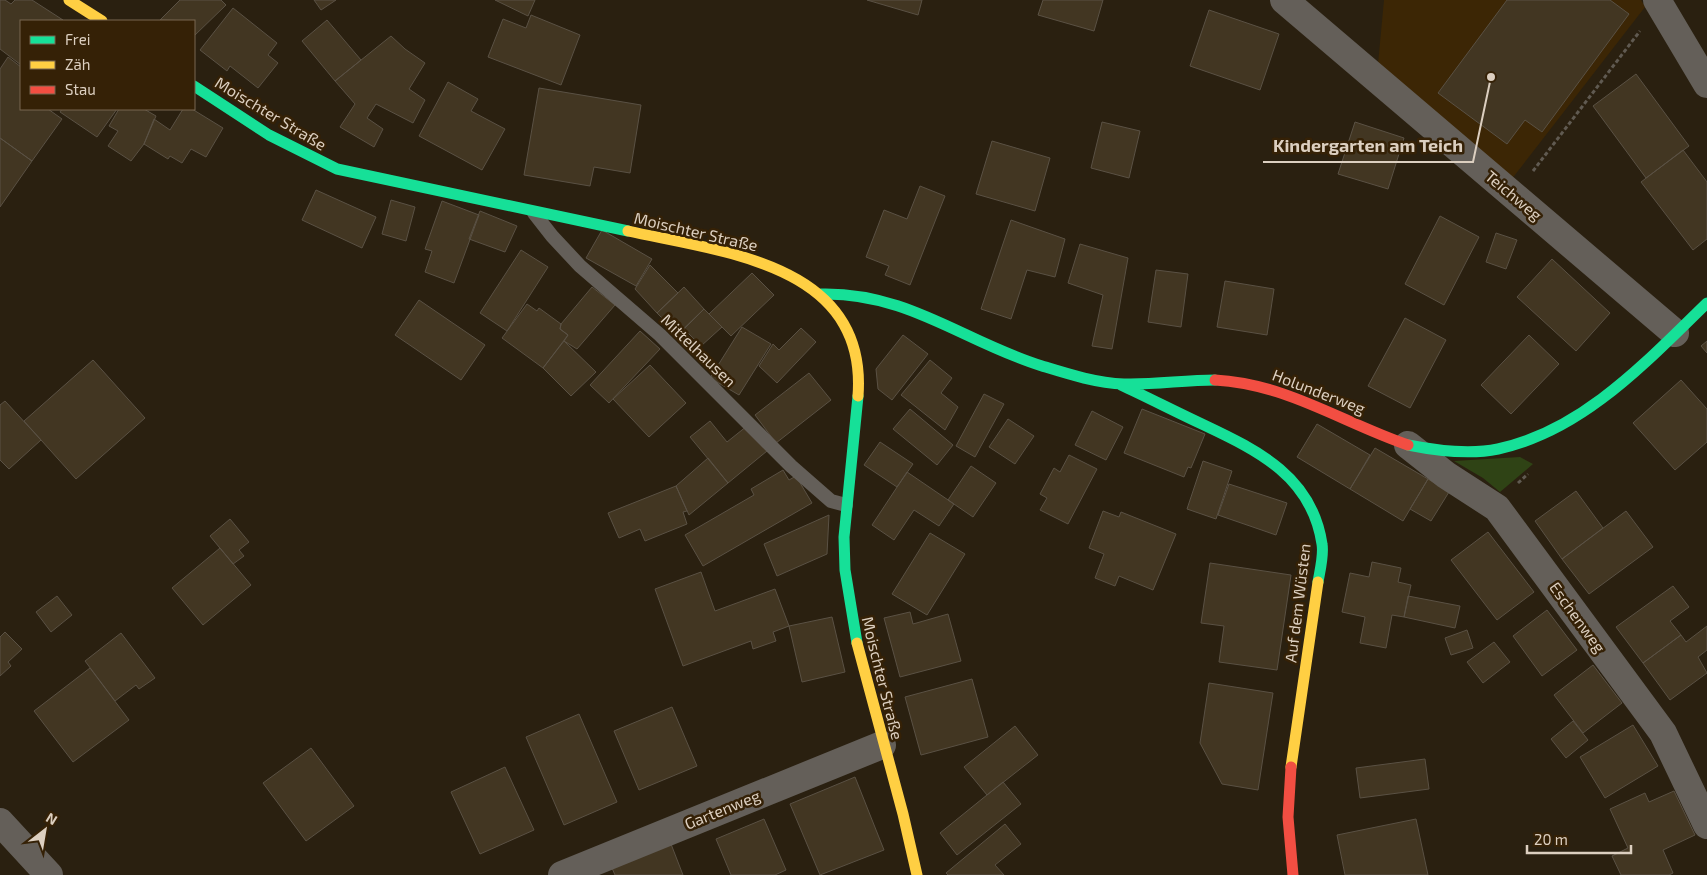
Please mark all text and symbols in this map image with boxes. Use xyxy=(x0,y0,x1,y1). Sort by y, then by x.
legend xyxy=(20,20,195,110)
text: Frei xyxy=(65,30,90,48)
text: Zäh xyxy=(65,55,90,73)
street label: Moischter Straße xyxy=(212,72,330,154)
text: Stau xyxy=(65,80,96,98)
callout: Kindergarten am Teich xyxy=(1263,129,1473,162)
text: Kindergarten am Teich xyxy=(1273,134,1463,156)
street label: Teichweg xyxy=(1482,166,1546,224)
street label: Moischter Straße xyxy=(632,208,760,254)
street label: Mittelhausen xyxy=(658,310,740,390)
street label: Holunderweg xyxy=(1270,365,1368,417)
street label: Auf dem Wüsten xyxy=(1280,542,1314,664)
street label: Eschenweg xyxy=(1546,578,1610,656)
street label: Moischter Straße xyxy=(859,614,907,742)
street label: Gartenweg xyxy=(681,785,763,833)
north arrow xyxy=(20,805,70,855)
text: N xyxy=(43,809,61,828)
scale bar xyxy=(1527,822,1631,854)
text: 20 m xyxy=(1534,830,1568,848)

